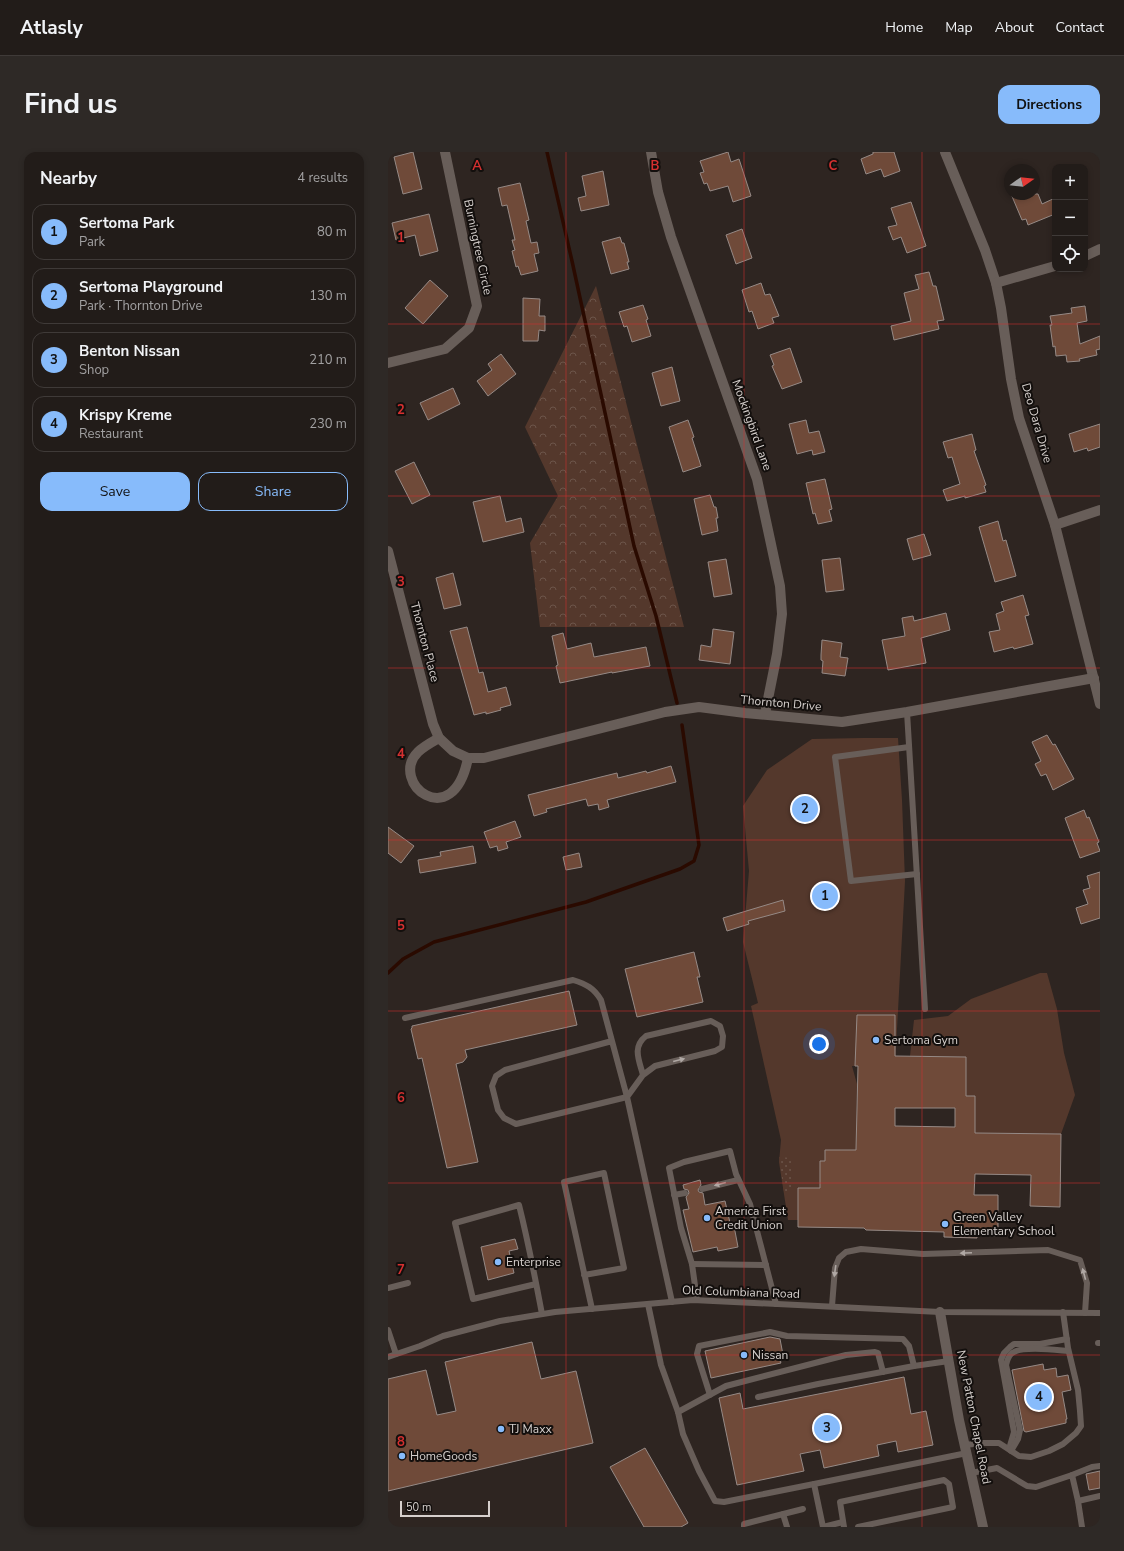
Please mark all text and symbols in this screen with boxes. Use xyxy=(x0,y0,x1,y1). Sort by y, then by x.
text: Atlasly xyxy=(20,15,83,41)
text: Home xyxy=(885,18,923,37)
text: Map xyxy=(945,18,973,37)
text: About xyxy=(995,18,1034,37)
text: Contact xyxy=(1056,18,1104,37)
text: Find us xyxy=(24,85,118,123)
button: Directions xyxy=(998,85,1100,124)
text: A xyxy=(472,157,482,175)
text: B xyxy=(651,157,660,175)
text: C xyxy=(829,157,838,175)
north arrow xyxy=(1004,164,1040,200)
map controls xyxy=(1052,164,1088,272)
button: + xyxy=(1052,164,1088,200)
text: Nearby xyxy=(40,167,97,190)
text: 4 results xyxy=(297,169,348,187)
street label: Burningtree Circle xyxy=(460,198,496,296)
button: − xyxy=(1052,200,1088,236)
text: Sertoma Park xyxy=(79,213,174,233)
text: 1 xyxy=(50,223,58,241)
text: 80 m xyxy=(317,223,347,241)
text: 1 xyxy=(397,229,405,247)
text: Park xyxy=(79,233,105,251)
button: locate xyxy=(1052,236,1088,272)
text: Sertoma Playground xyxy=(79,277,223,297)
text: 2 xyxy=(50,287,58,305)
text: 130 m xyxy=(309,287,347,305)
text: Park · Thornton Drive xyxy=(79,297,202,315)
text: Benton Nissan xyxy=(79,341,180,361)
text: 3 xyxy=(50,351,58,369)
text: 210 m xyxy=(309,351,347,369)
text: Shop xyxy=(79,361,109,379)
street label: Mockingbird Lane xyxy=(728,377,776,473)
street label: Deo Dara Drive xyxy=(1018,381,1056,465)
text: 2 xyxy=(397,401,405,419)
text: Krispy Kreme xyxy=(79,405,172,425)
text: 4 xyxy=(50,415,58,433)
text: 230 m xyxy=(309,415,347,433)
text: Restaurant xyxy=(79,425,143,443)
button: Save xyxy=(40,472,190,511)
button: Share xyxy=(198,472,348,511)
text: 3 xyxy=(397,573,405,591)
street label: Thornton Place xyxy=(407,600,443,684)
street label: Thornton Drive xyxy=(740,692,822,714)
text: 4 xyxy=(397,745,405,763)
pin: 2 xyxy=(792,794,818,824)
pin: 1 xyxy=(812,881,838,911)
text: 5 xyxy=(397,917,405,935)
place label: Sertoma Gym xyxy=(884,1032,958,1048)
your location xyxy=(809,1034,829,1054)
marker: Sertoma Gym xyxy=(871,1035,881,1045)
one-way arrow xyxy=(672,1057,685,1063)
text: 6 xyxy=(397,1089,405,1107)
one-way arrow xyxy=(714,1182,726,1188)
place label: America First Credit Union xyxy=(715,1203,787,1233)
place label: Green Valley Elementary School xyxy=(953,1209,1055,1239)
marker: America First Credit Union xyxy=(702,1213,712,1223)
marker: Green Valley Elementary School xyxy=(940,1219,950,1229)
one-way arrow xyxy=(960,1249,972,1256)
place label: Enterprise xyxy=(506,1254,561,1270)
marker: Enterprise xyxy=(493,1257,503,1267)
text: 7 xyxy=(397,1261,405,1279)
one-way arrow xyxy=(832,1265,838,1277)
one-way arrow xyxy=(1081,1268,1087,1280)
street label: Old Columbiana Road xyxy=(682,1282,800,1302)
place label: Nissan xyxy=(752,1347,788,1363)
street label: New Patton Chapel Road xyxy=(953,1349,995,1485)
marker: Nissan xyxy=(739,1350,749,1360)
pin: 4 xyxy=(1026,1382,1052,1412)
pin: 3 xyxy=(814,1413,840,1443)
place label: TJ Maxx xyxy=(509,1421,552,1437)
marker: TJ Maxx xyxy=(496,1424,506,1434)
text: 8 xyxy=(397,1433,405,1451)
place label: HomeGoods xyxy=(410,1448,478,1464)
marker: HomeGoods xyxy=(397,1451,407,1461)
scale bar xyxy=(400,1499,490,1518)
text: 50 m xyxy=(406,1500,431,1515)

